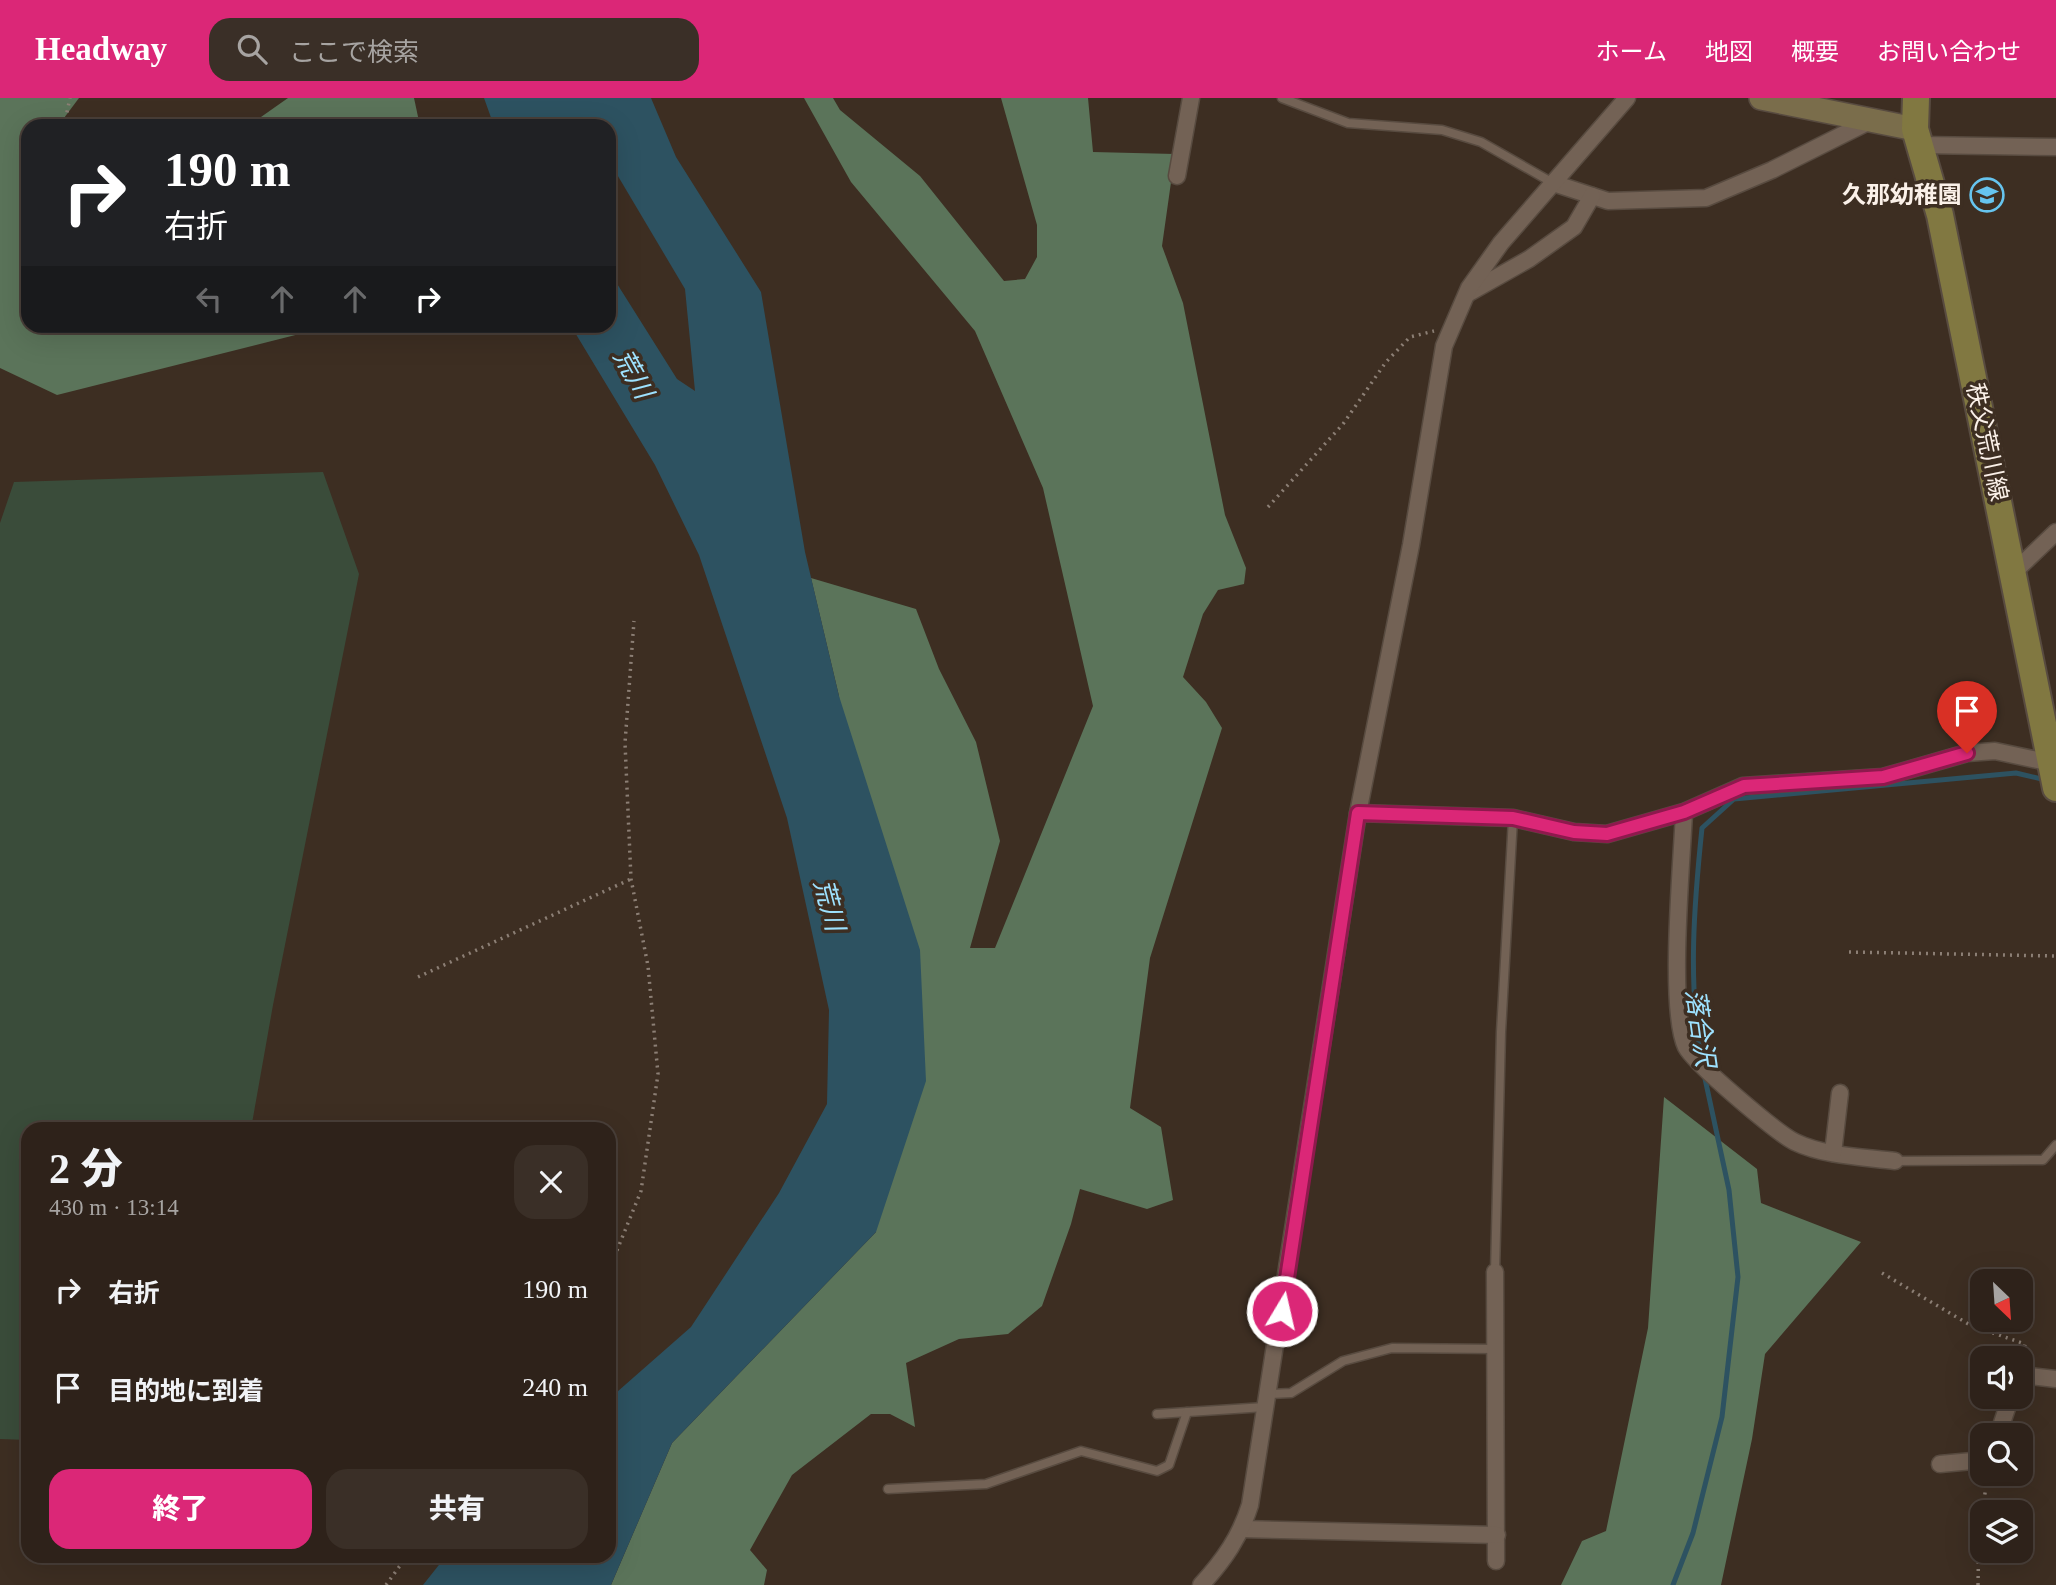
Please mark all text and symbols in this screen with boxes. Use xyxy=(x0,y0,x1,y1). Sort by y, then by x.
search box xyxy=(209,18,699,81)
icon: search xyxy=(233,30,271,68)
text: Headway xyxy=(35,31,167,67)
text: ここで検索 xyxy=(289,38,419,67)
text: ホーム xyxy=(1596,39,1667,65)
text: 地図 xyxy=(1705,39,1753,65)
text: 概要 xyxy=(1791,39,1839,65)
text: お問い合わせ xyxy=(1877,39,2021,65)
text: 190 m xyxy=(164,142,291,197)
icon: right xyxy=(49,147,140,238)
school or university icon: 久那幼稚園 xyxy=(1968,176,2006,214)
place label: 久那幼稚園 xyxy=(1842,182,1962,208)
text: 右折 xyxy=(164,208,228,244)
icon: left xyxy=(190,280,228,318)
icon: ahead xyxy=(263,280,301,318)
icon: ahead xyxy=(336,280,374,318)
icon: right xyxy=(409,280,447,318)
water label: 荒川 xyxy=(608,344,660,406)
street label: 秩父荒川線 xyxy=(1962,381,2012,503)
pin xyxy=(1937,681,1997,753)
icon: arrive xyxy=(1948,692,1986,730)
water label: 荒川 xyxy=(808,876,851,937)
water label: 落合沢 xyxy=(1680,987,1720,1072)
button: close xyxy=(514,1145,588,1219)
text: 2 分 xyxy=(49,1146,123,1192)
text: 430 m · 13:14 xyxy=(49,1195,179,1220)
north arrow xyxy=(1970,1269,2034,1332)
map controls xyxy=(1970,1269,2033,1563)
icon: right xyxy=(49,1271,87,1309)
position arrow xyxy=(1245,1274,1319,1348)
text: 190 m xyxy=(522,1275,588,1304)
text: 右折 xyxy=(108,1279,160,1308)
button: sound xyxy=(1970,1346,2033,1409)
icon: arrive xyxy=(49,1369,87,1407)
text: 240 m xyxy=(522,1373,588,1402)
text: 目的地に到着 xyxy=(108,1377,264,1406)
button: search xyxy=(1970,1423,2033,1486)
button: 終了 xyxy=(49,1469,312,1549)
button: 共有 xyxy=(326,1469,588,1549)
button: layers xyxy=(1970,1500,2033,1563)

